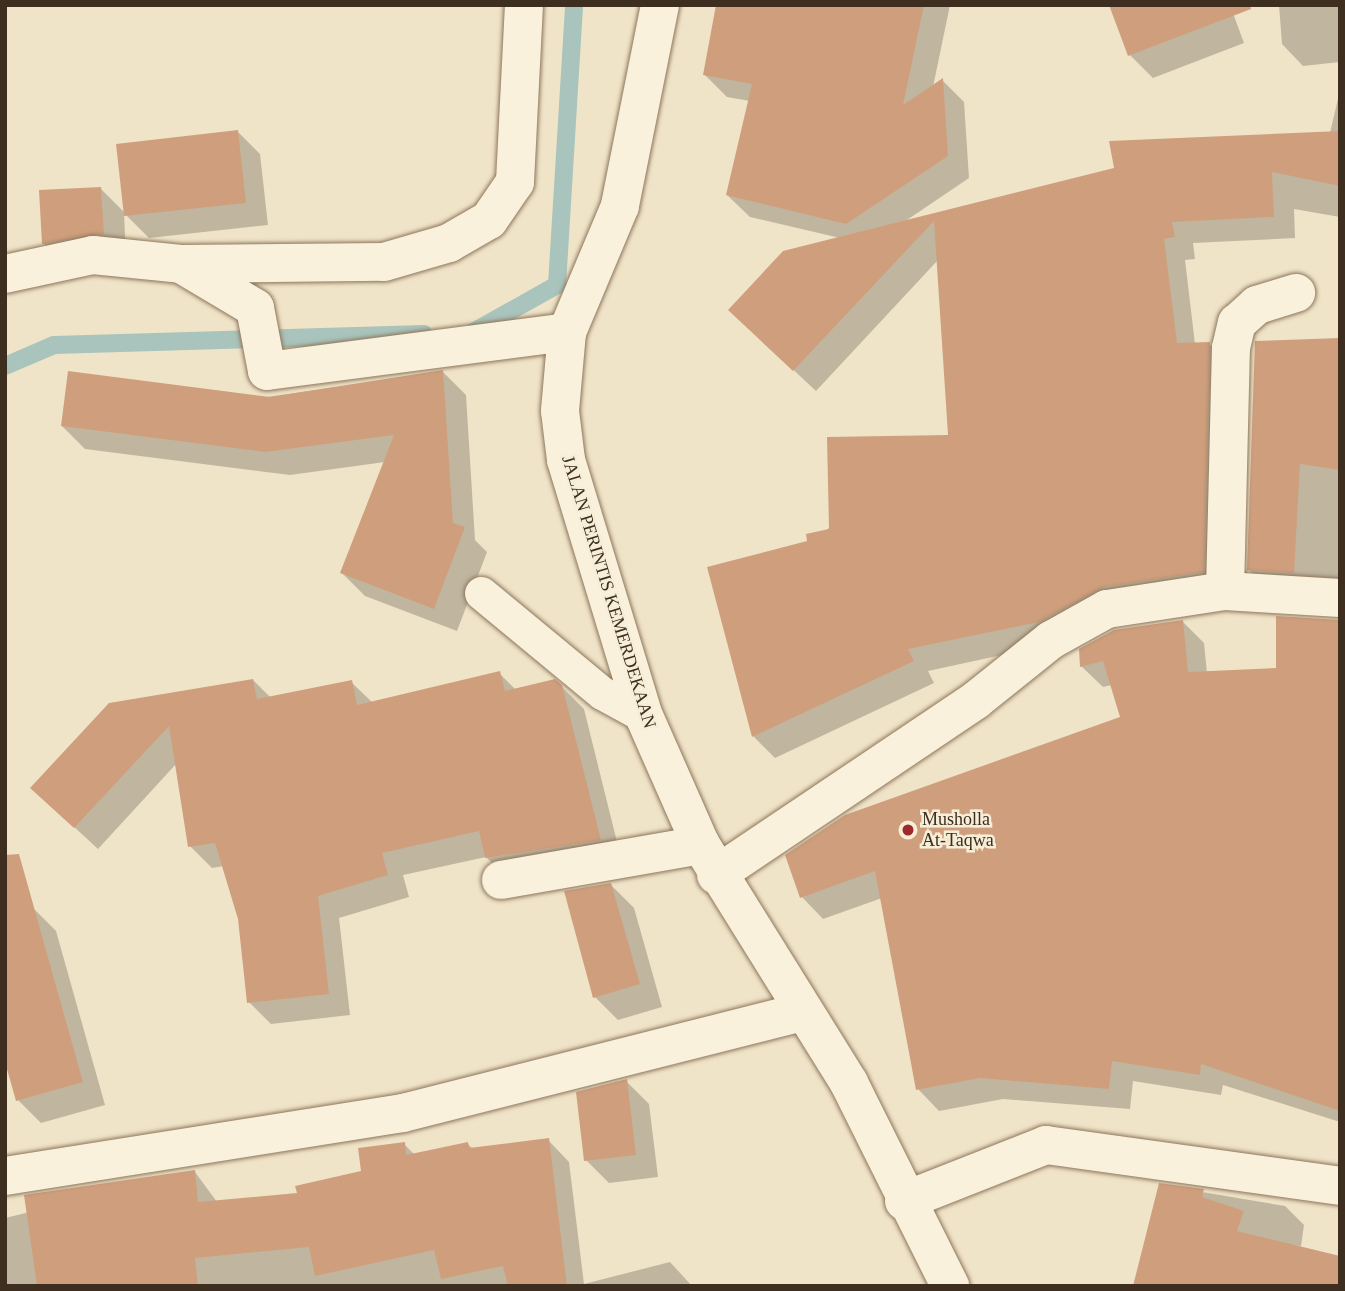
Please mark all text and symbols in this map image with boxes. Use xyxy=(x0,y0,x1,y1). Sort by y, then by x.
street label: JALAN PERINTIS KEMERDEKAAN xyxy=(557,453,661,731)
place label: Musholla At-Taqwa xyxy=(922,809,994,852)
marker: Musholla At-Taqwa xyxy=(900,822,916,838)

